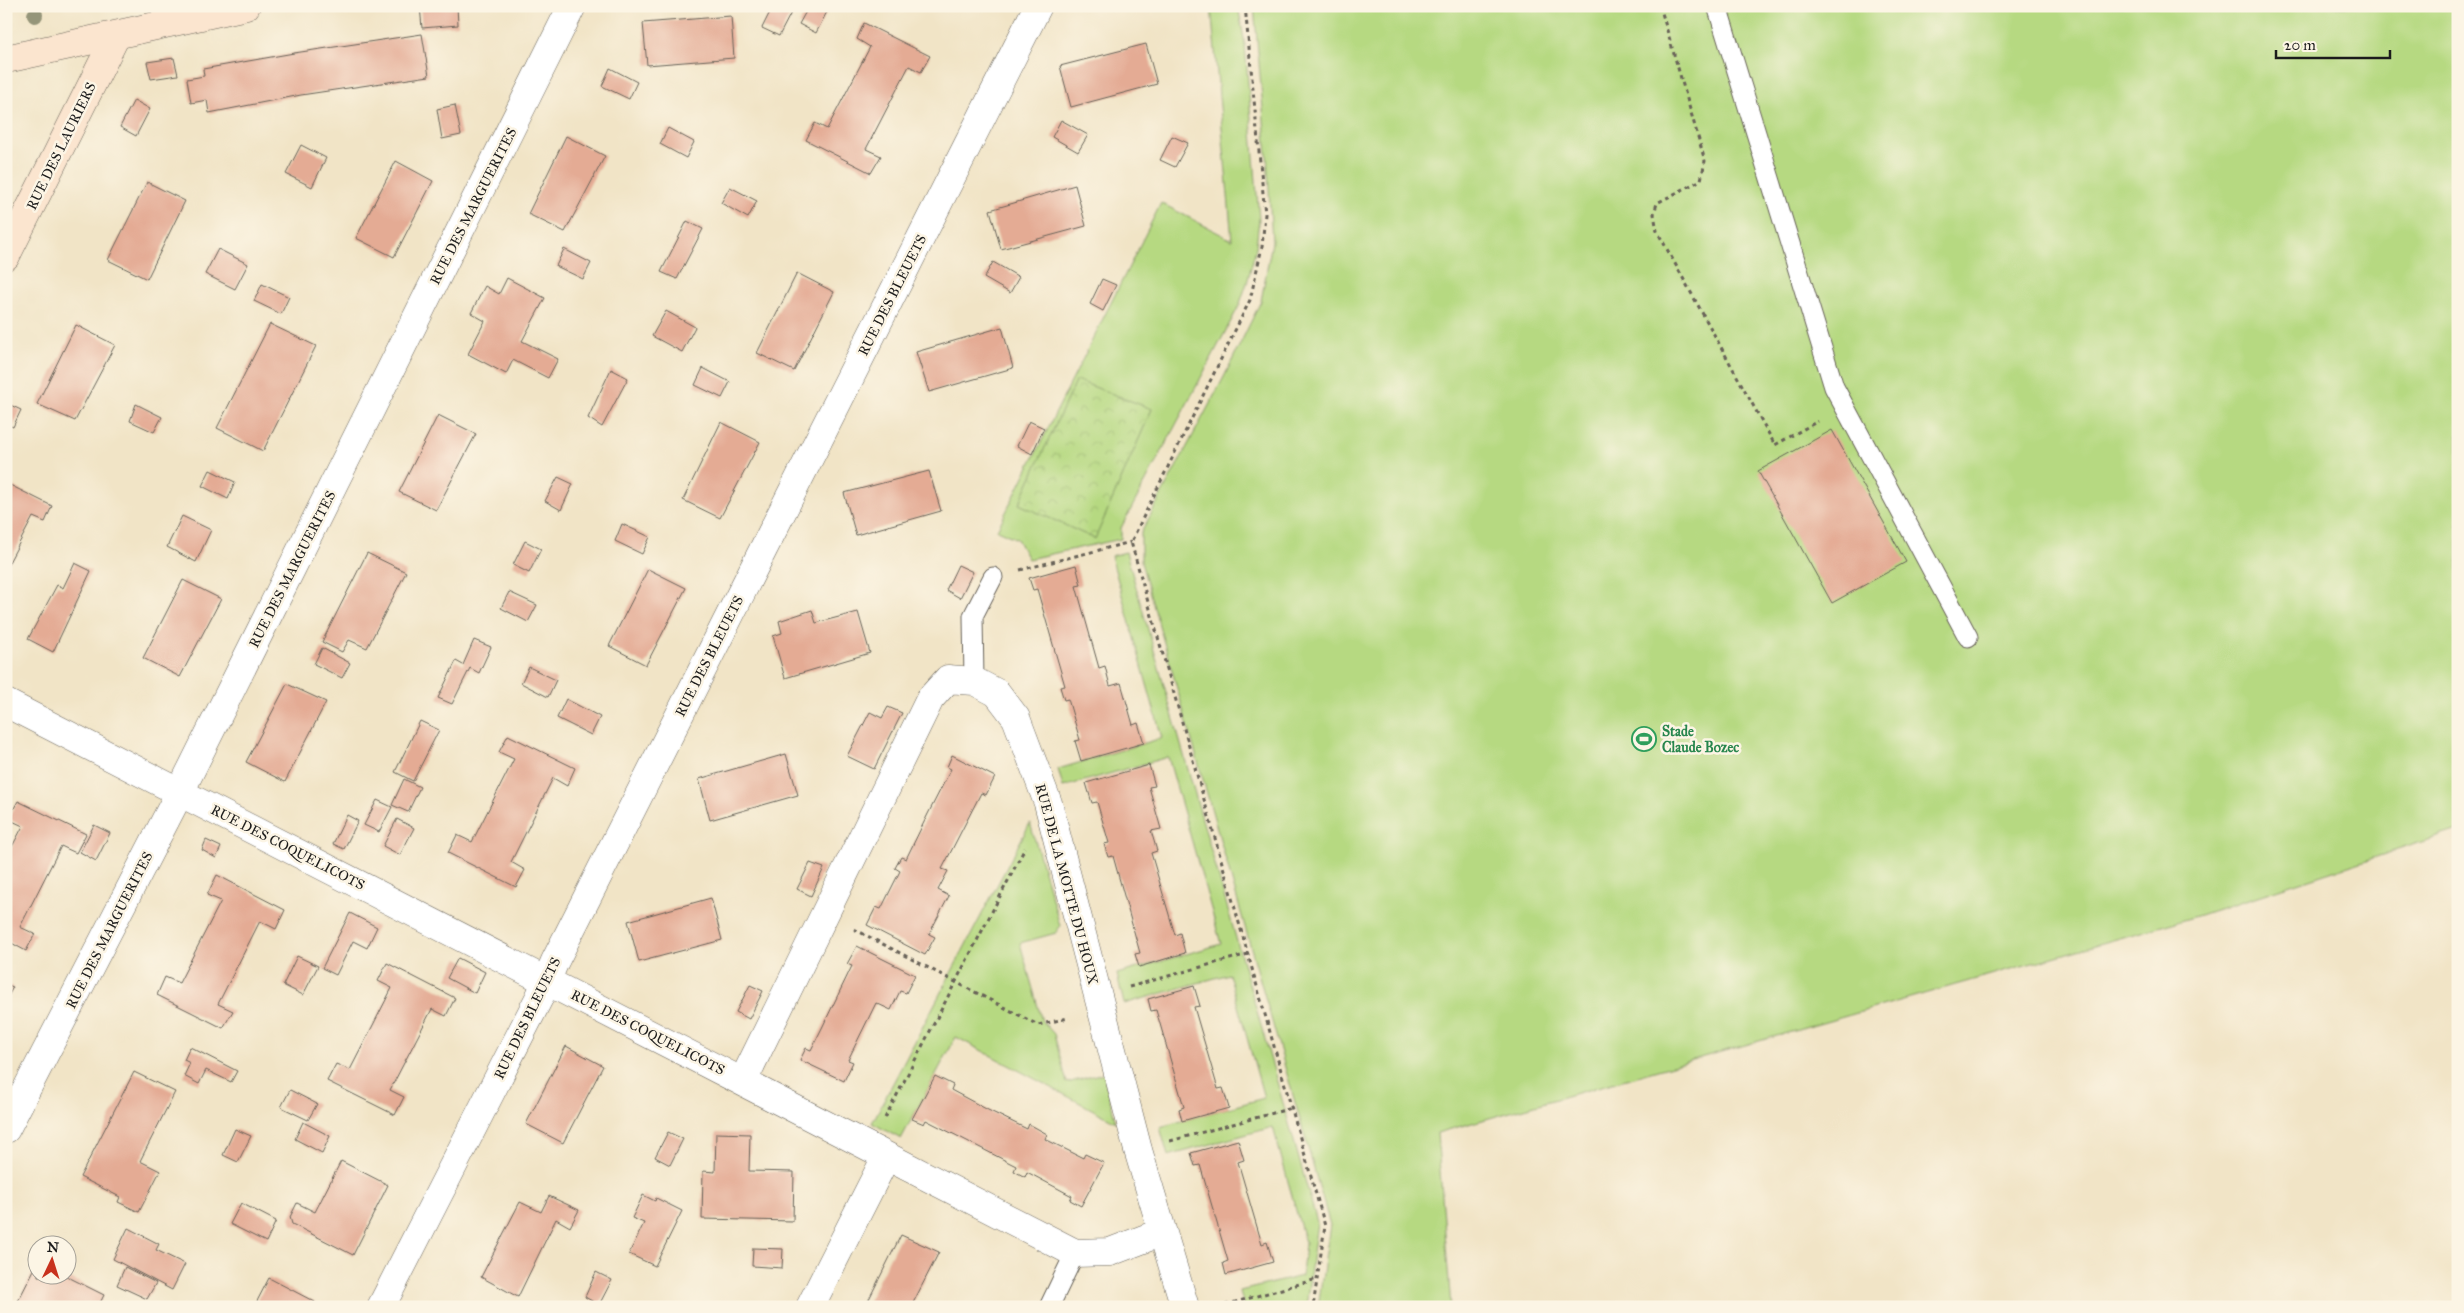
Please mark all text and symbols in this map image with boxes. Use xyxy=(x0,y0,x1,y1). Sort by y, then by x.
scale bar xyxy=(2276,28,2390,60)
text: 20 m xyxy=(2284,36,2316,54)
street label: RUE DES LAURIERS xyxy=(23,80,100,213)
street label: RUE DES MARGUERITES xyxy=(426,125,520,287)
street label: RUE DES BLEUETS xyxy=(855,232,930,359)
street label: RUE DES MARGUERITES xyxy=(245,488,339,650)
street label: RUE DES BLEUETS xyxy=(672,593,747,720)
place label: Stade Claude Bozec xyxy=(1662,723,1739,756)
sports icon: Stade Claude Bozec xyxy=(1631,726,1657,752)
street label: RUE DE LA MOTTE DU HOUX xyxy=(1031,782,1102,987)
street label: RUE DES COQUELICOTS xyxy=(208,801,368,894)
street label: RUE DES MARGUERITES xyxy=(62,849,156,1011)
street label: RUE DES BLEUETS xyxy=(491,954,564,1082)
street label: RUE DES COQUELICOTS xyxy=(568,986,728,1079)
north arrow xyxy=(28,1236,78,1286)
text: N xyxy=(46,1239,60,1256)

